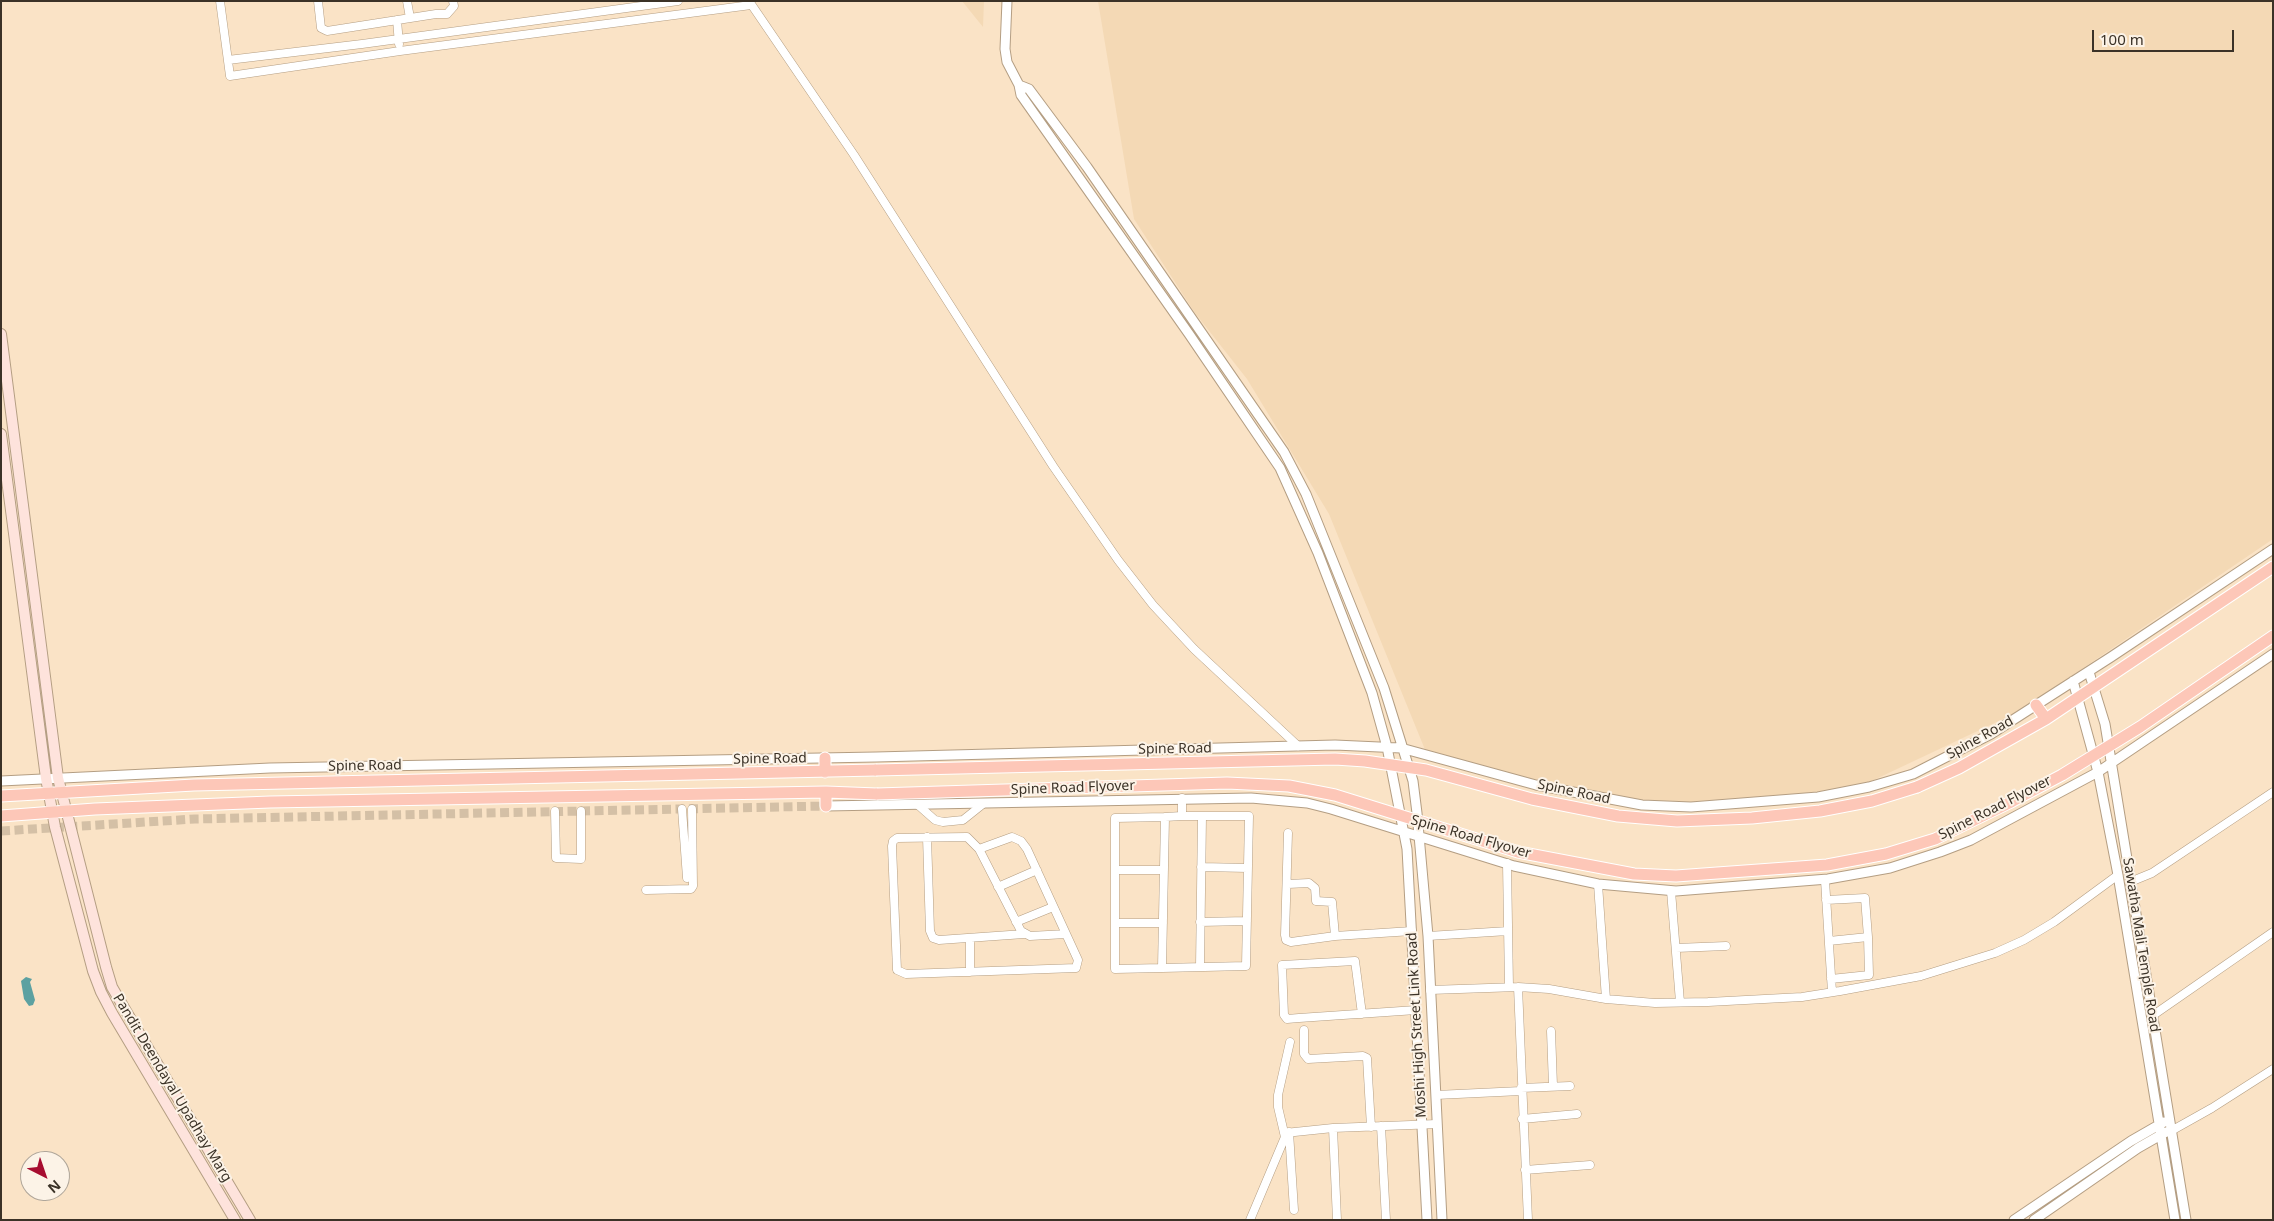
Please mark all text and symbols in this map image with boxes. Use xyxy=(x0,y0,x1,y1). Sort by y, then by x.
scale bar xyxy=(2094,20,2236,52)
text: 100 m xyxy=(2100,29,2144,49)
street label: Spine Road xyxy=(1944,713,2016,763)
street label: Spine Road xyxy=(1138,740,1212,758)
street label: Spine Road xyxy=(733,750,807,768)
street label: Spine Road xyxy=(328,757,402,775)
street label: Spine Road Flyover xyxy=(1936,772,2054,844)
street label: Spine Road xyxy=(1536,776,1612,808)
street label: Spine Road Flyover xyxy=(1011,777,1135,799)
street label: Spine Road Flyover xyxy=(1409,812,1533,862)
street label: Sawatha Mali Temple Road xyxy=(2119,857,2163,1033)
street label: Moshi High Street Link Road xyxy=(1404,932,1430,1118)
street label: Pandit Deendayal Upadhay Marg xyxy=(109,991,235,1185)
north arrow xyxy=(20,1151,70,1201)
text: N xyxy=(44,1176,65,1198)

